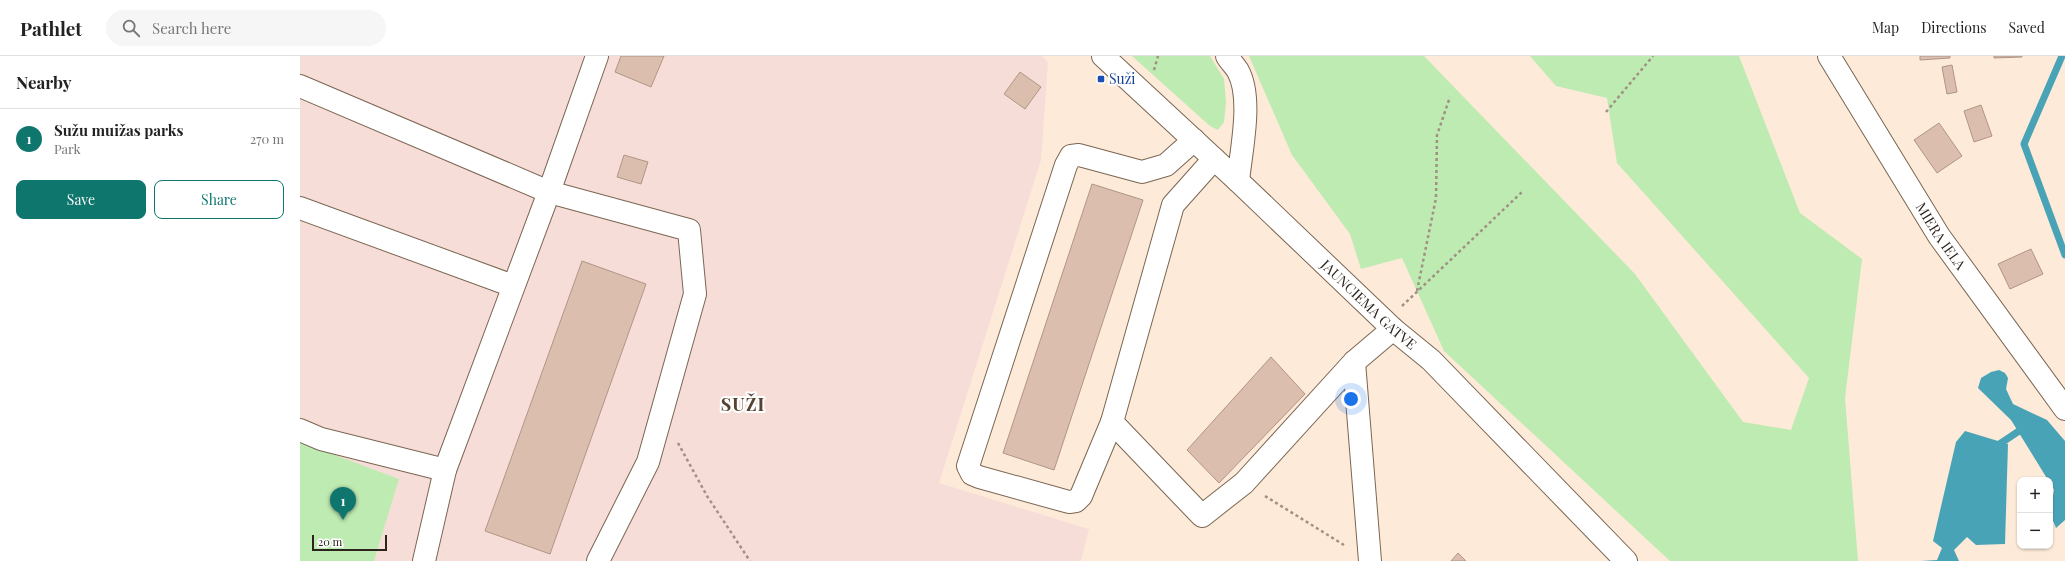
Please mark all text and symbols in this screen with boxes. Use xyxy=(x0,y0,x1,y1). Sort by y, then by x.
search box xyxy=(106,10,386,46)
text: Pathlet xyxy=(20,15,82,41)
icon: search xyxy=(120,17,142,39)
text: Search here xyxy=(152,18,231,38)
text: Map xyxy=(1872,18,1899,37)
text: Directions xyxy=(1921,18,1987,37)
text: Saved xyxy=(2009,18,2045,37)
place label: Suži xyxy=(1109,69,1135,88)
text: Nearby xyxy=(16,71,71,93)
marker: Suži xyxy=(1096,74,1106,84)
text: Sužu muižas parks xyxy=(54,120,183,140)
text: 1 xyxy=(27,130,31,147)
text: 270 m xyxy=(250,130,284,147)
text: Park xyxy=(54,140,81,157)
button: Save xyxy=(16,180,146,219)
button: Share xyxy=(154,180,284,219)
street label: MIERA IELA xyxy=(1912,199,1971,274)
street label: JAUNCIEMA GATVE xyxy=(1316,255,1421,354)
your location xyxy=(1341,389,1361,409)
district label: SUŽI xyxy=(721,392,765,416)
map controls xyxy=(2017,477,2053,549)
button: + xyxy=(2017,477,2053,513)
pin: 1 xyxy=(330,487,356,520)
button: − xyxy=(2017,513,2053,549)
scale bar xyxy=(312,533,387,552)
text: 20 m xyxy=(318,534,342,549)

